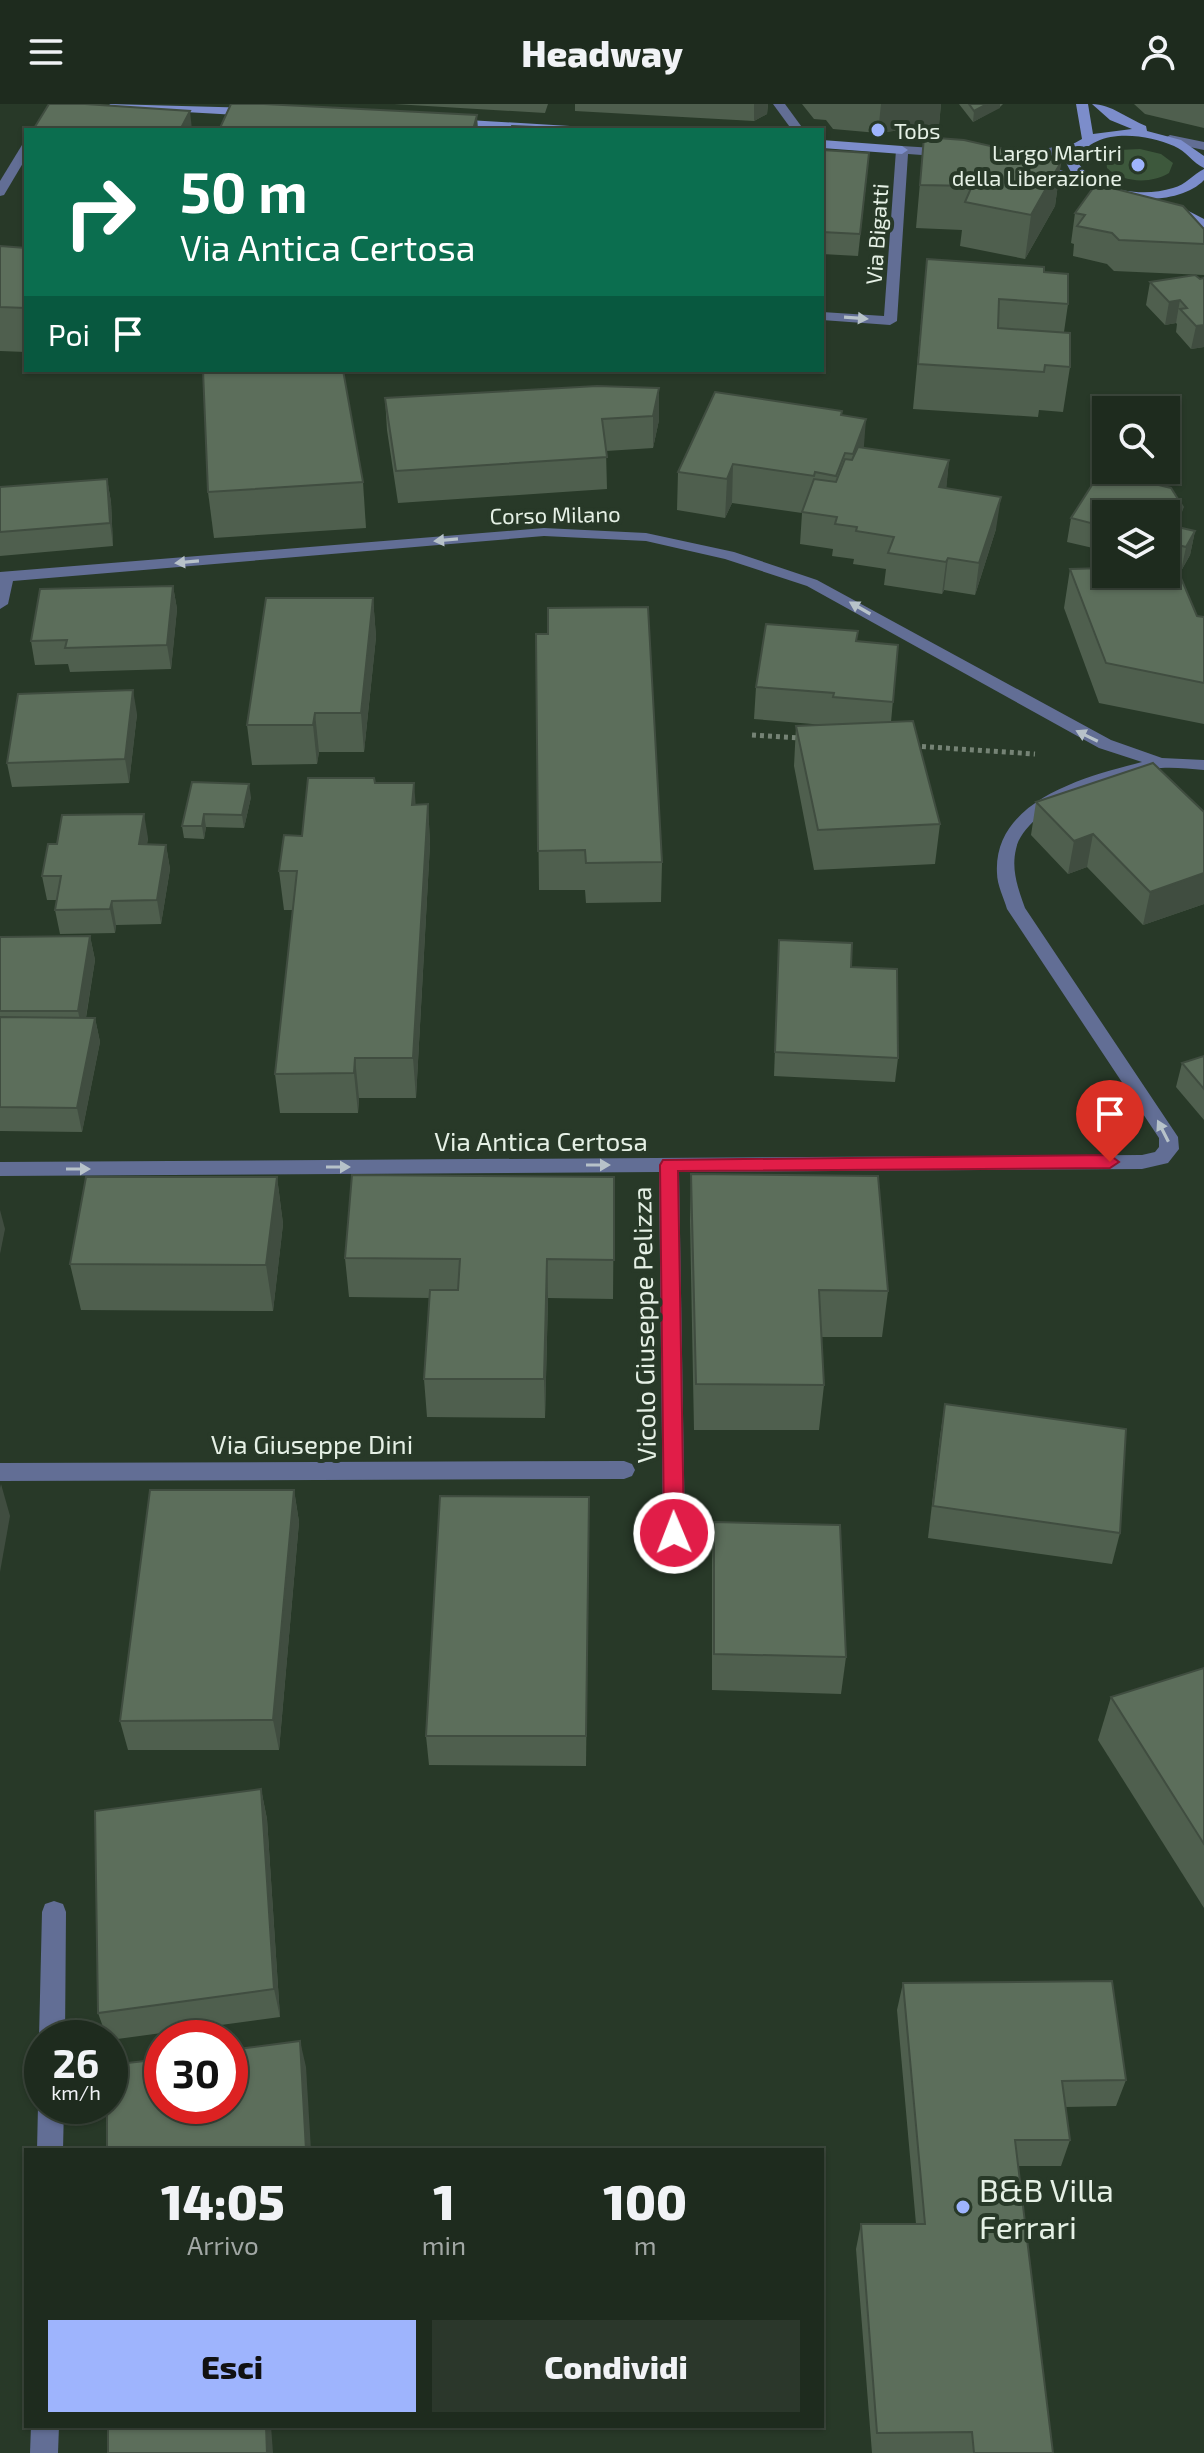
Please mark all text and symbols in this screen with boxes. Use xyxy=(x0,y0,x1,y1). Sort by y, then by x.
icon: menu xyxy=(24,30,68,74)
icon: person xyxy=(1136,30,1180,74)
text: Headway xyxy=(521,31,683,74)
place label: Tobs xyxy=(894,117,941,143)
marker: Tobs xyxy=(869,121,887,139)
place label: Largo Martiri della Liberazione xyxy=(952,139,1122,190)
marker: Largo Martiri della Liberazione xyxy=(1129,156,1147,174)
text: 50 m xyxy=(180,157,308,224)
icon: right xyxy=(48,160,152,264)
street label: Via Bigatti xyxy=(859,183,893,285)
text: Via Antica Certosa xyxy=(180,225,476,268)
icon: arrive xyxy=(106,312,150,356)
one-way arrow xyxy=(844,312,869,325)
text: Poi xyxy=(48,316,90,352)
map controls xyxy=(1092,396,1180,588)
button: search xyxy=(1092,396,1180,484)
street label: Corso Milano xyxy=(489,500,621,528)
button: layers xyxy=(1092,500,1180,588)
one-way arrow xyxy=(433,534,458,547)
one-way arrow xyxy=(174,555,199,568)
one-way arrow xyxy=(849,602,872,615)
one-way arrow xyxy=(1076,729,1099,742)
pin xyxy=(1076,1080,1144,1162)
icon: arrive xyxy=(1088,1092,1132,1136)
one-way arrow xyxy=(1156,1119,1170,1142)
street label: Via Antica Certosa xyxy=(434,1125,648,1156)
one-way arrow xyxy=(586,1159,611,1171)
one-way arrow xyxy=(326,1161,351,1173)
one-way arrow xyxy=(66,1163,91,1175)
street label: Vicolo Giuseppe Pelizza xyxy=(625,1186,661,1464)
street label: Via Giuseppe Dini xyxy=(211,1428,413,1459)
position arrow xyxy=(632,1491,716,1575)
speed limit sign: 30 xyxy=(144,2020,248,2124)
text: 26 xyxy=(53,2038,99,2086)
text: km/h xyxy=(51,2080,101,2104)
place label: B&B Villa Ferrari xyxy=(979,2170,1114,2245)
text: 14:05 xyxy=(161,2172,285,2230)
text: 1 xyxy=(433,2172,455,2230)
text: 100 xyxy=(603,2172,687,2230)
marker: B&B Villa Ferrari xyxy=(954,2198,972,2216)
text: Arrivo xyxy=(187,2229,259,2260)
text: min xyxy=(422,2229,466,2260)
text: m xyxy=(634,2229,656,2260)
button: Esci xyxy=(48,2320,416,2412)
button: Condividi xyxy=(432,2320,800,2412)

